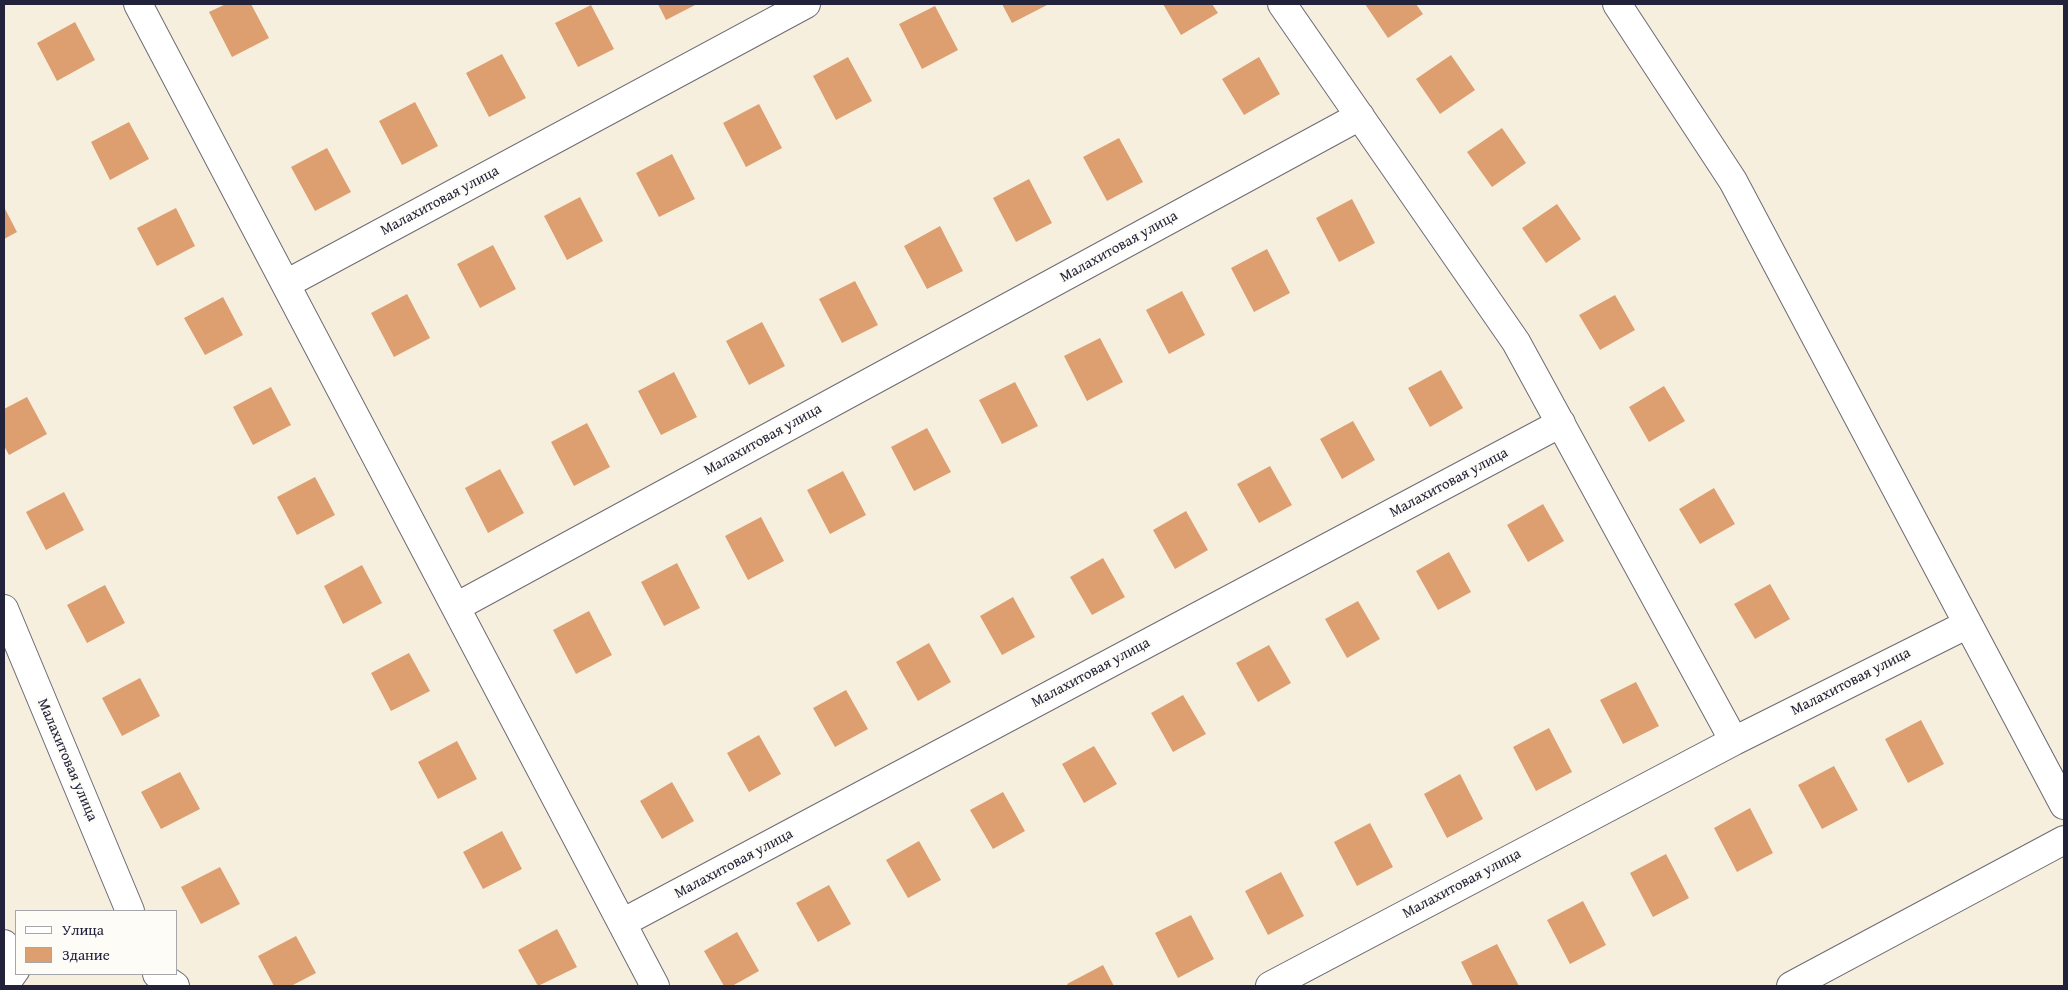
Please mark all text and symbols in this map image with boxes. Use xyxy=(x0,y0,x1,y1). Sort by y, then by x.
street label: Малахитовая улица xyxy=(378,162,502,240)
street label: Малахитовая улица xyxy=(1057,207,1181,287)
street label: Малахитовая улица xyxy=(701,400,825,480)
street label: Малахитовая улица xyxy=(1387,444,1511,522)
street label: Малахитовая улица xyxy=(1029,634,1153,712)
street label: Малахитовая улица xyxy=(1788,644,1914,720)
street label: Малахитовая улица xyxy=(33,696,101,824)
street label: Малахитовая улица xyxy=(672,825,796,903)
street label: Малахитовая улица xyxy=(1400,845,1524,923)
legend xyxy=(15,910,178,975)
text: Улица xyxy=(62,919,104,940)
text: Здание xyxy=(62,944,110,965)

